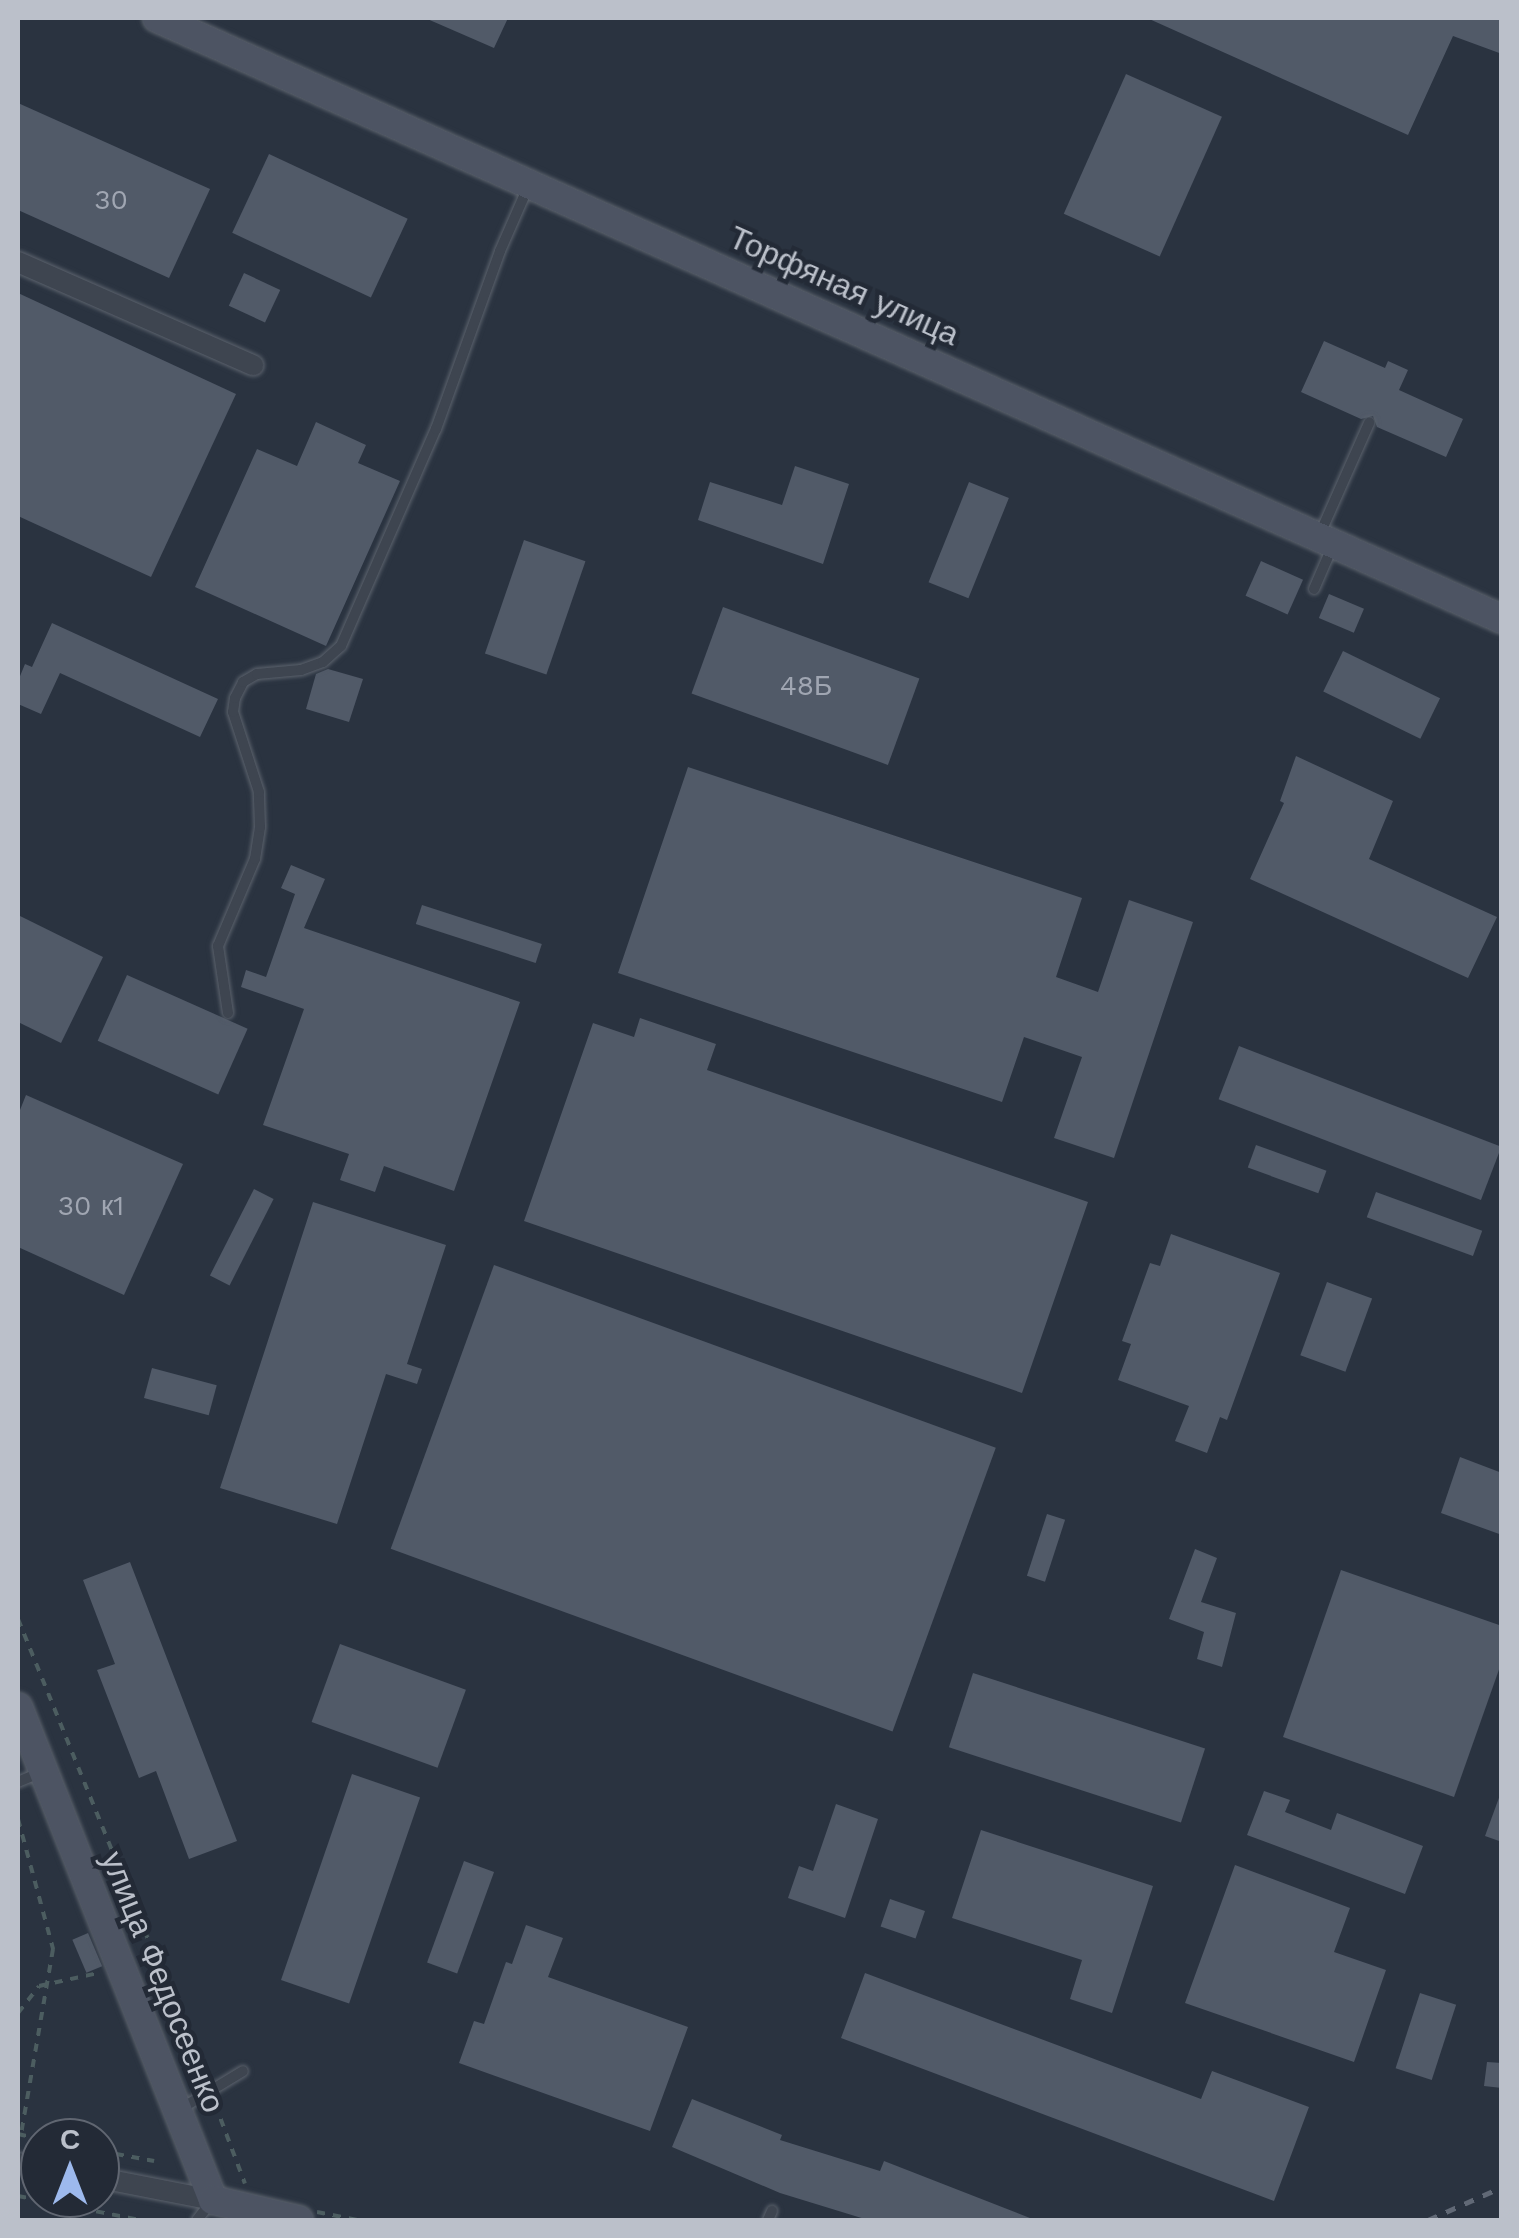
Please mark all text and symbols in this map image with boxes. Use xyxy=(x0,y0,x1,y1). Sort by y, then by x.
house number: 30 xyxy=(94,183,128,217)
street label: Торфяная улица xyxy=(723,218,965,354)
house number: 48Б xyxy=(780,669,832,703)
house number: 30 к1 xyxy=(58,1189,124,1223)
street label: улица Федосеенко xyxy=(93,1846,233,2118)
north arrow xyxy=(20,2118,120,2218)
text: С xyxy=(60,2123,80,2156)

